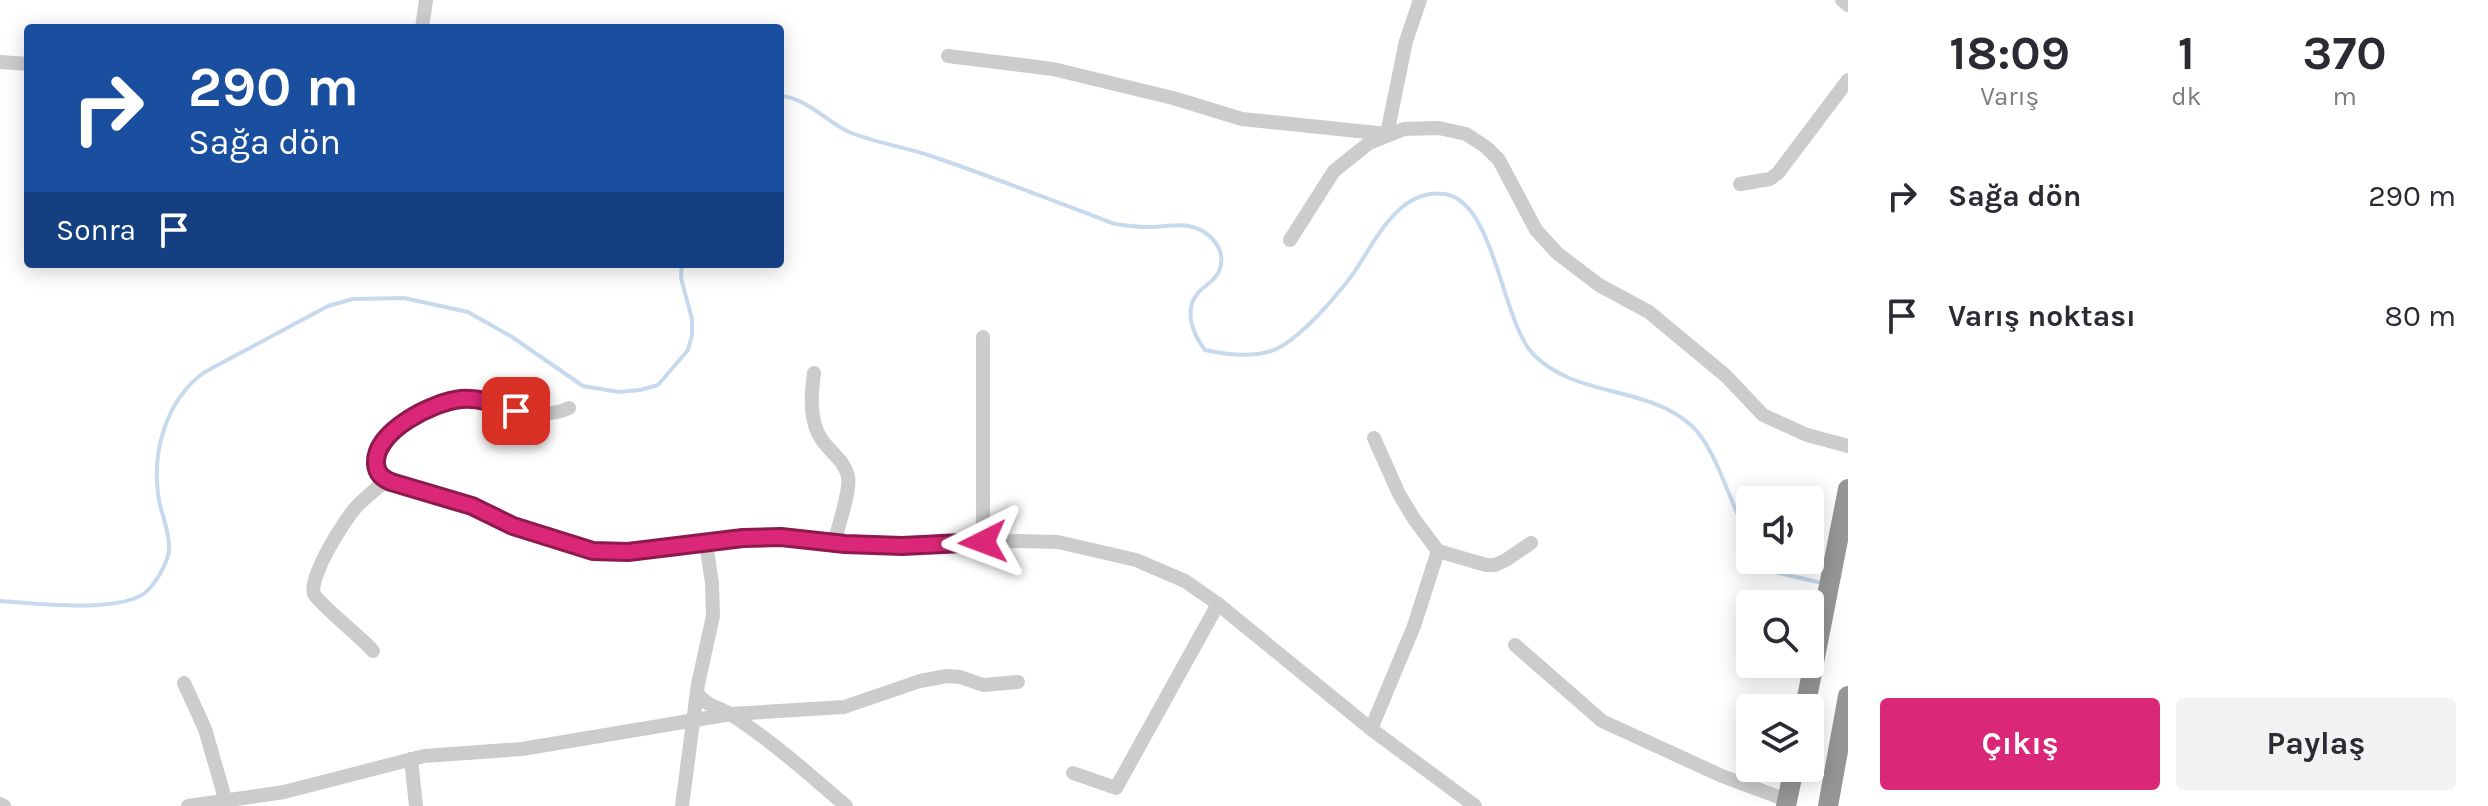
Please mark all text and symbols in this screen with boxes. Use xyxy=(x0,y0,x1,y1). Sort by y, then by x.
text: 18:09 xyxy=(1949,25,2070,81)
text: 1 xyxy=(2178,25,2195,81)
text: 370 xyxy=(2303,25,2387,81)
text: 290 m xyxy=(188,54,359,119)
icon: right xyxy=(56,56,160,160)
text: Varış xyxy=(1980,81,2039,112)
text: dk xyxy=(2171,81,2201,112)
text: m xyxy=(2332,81,2357,112)
text: Sağa dön xyxy=(188,121,341,163)
icon: right xyxy=(1880,174,1924,218)
text: Sağa dön xyxy=(1948,178,2081,214)
text: 290 m xyxy=(2368,178,2456,214)
icon: arrive xyxy=(152,208,196,252)
text: Sonra xyxy=(56,212,136,248)
icon: arrive xyxy=(1880,294,1924,338)
text: Varış noktası xyxy=(1948,298,2136,334)
text: 80 m xyxy=(2385,298,2456,334)
pin xyxy=(482,377,550,445)
icon: arrive xyxy=(494,389,538,433)
map controls xyxy=(1736,486,1824,782)
button: sound xyxy=(1736,486,1824,574)
position arrow xyxy=(941,500,1025,584)
button: search xyxy=(1736,590,1824,678)
button: layers xyxy=(1736,694,1824,782)
button: Çıkış xyxy=(1880,698,2160,790)
button: Paylaş xyxy=(2176,698,2456,790)

